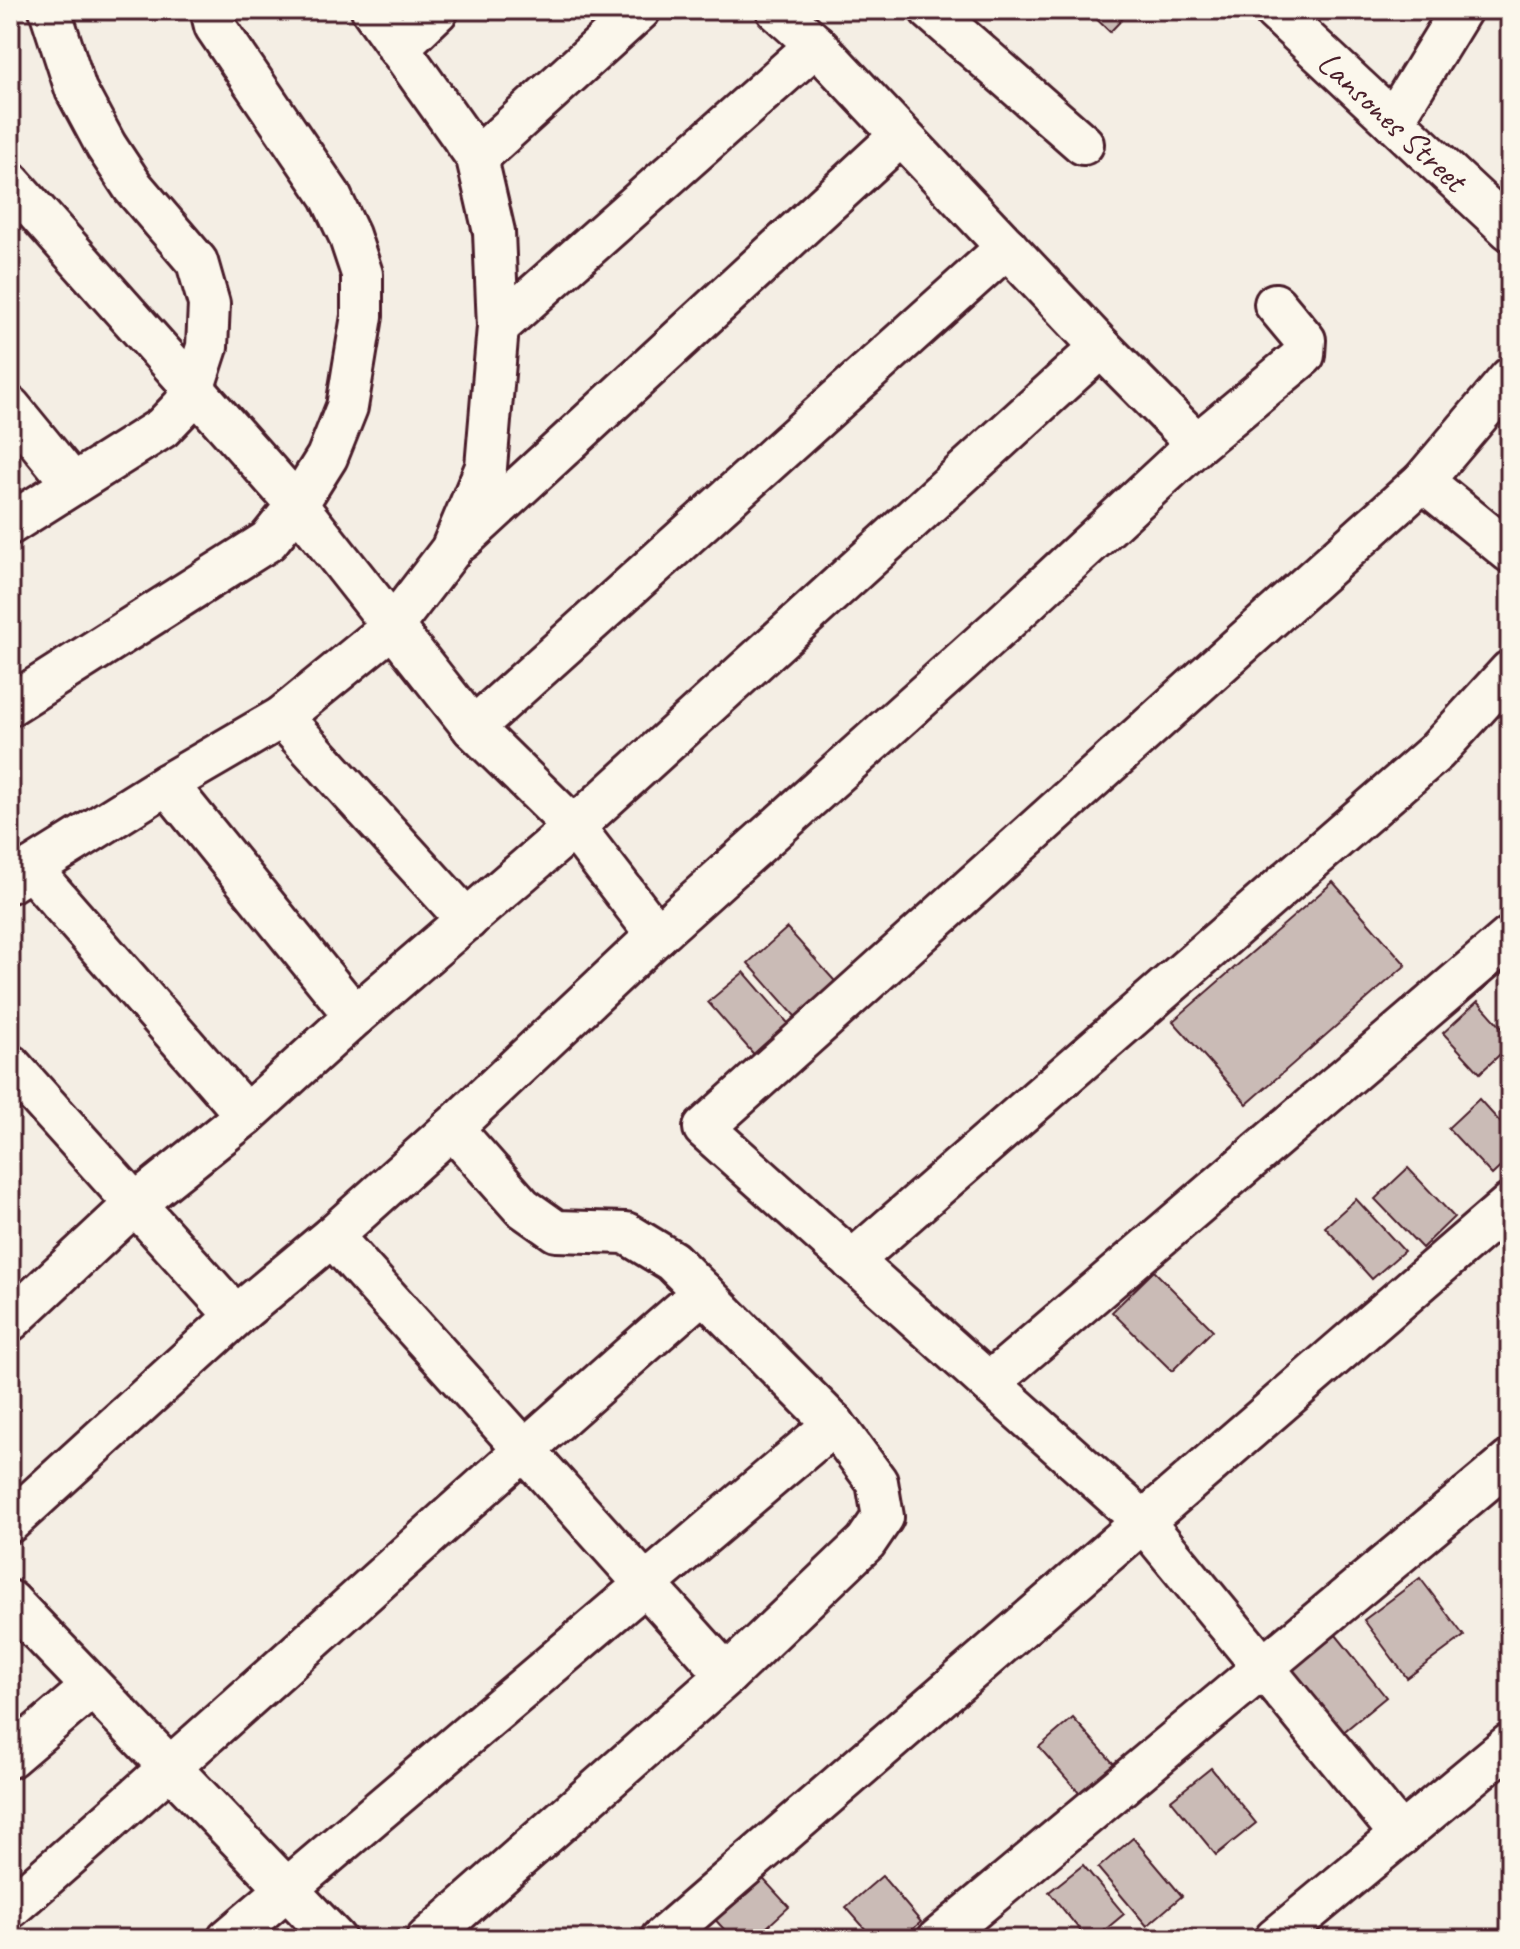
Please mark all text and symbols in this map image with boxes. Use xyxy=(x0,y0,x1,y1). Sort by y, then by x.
street label: Lansones Street xyxy=(1309,41,1479,203)

